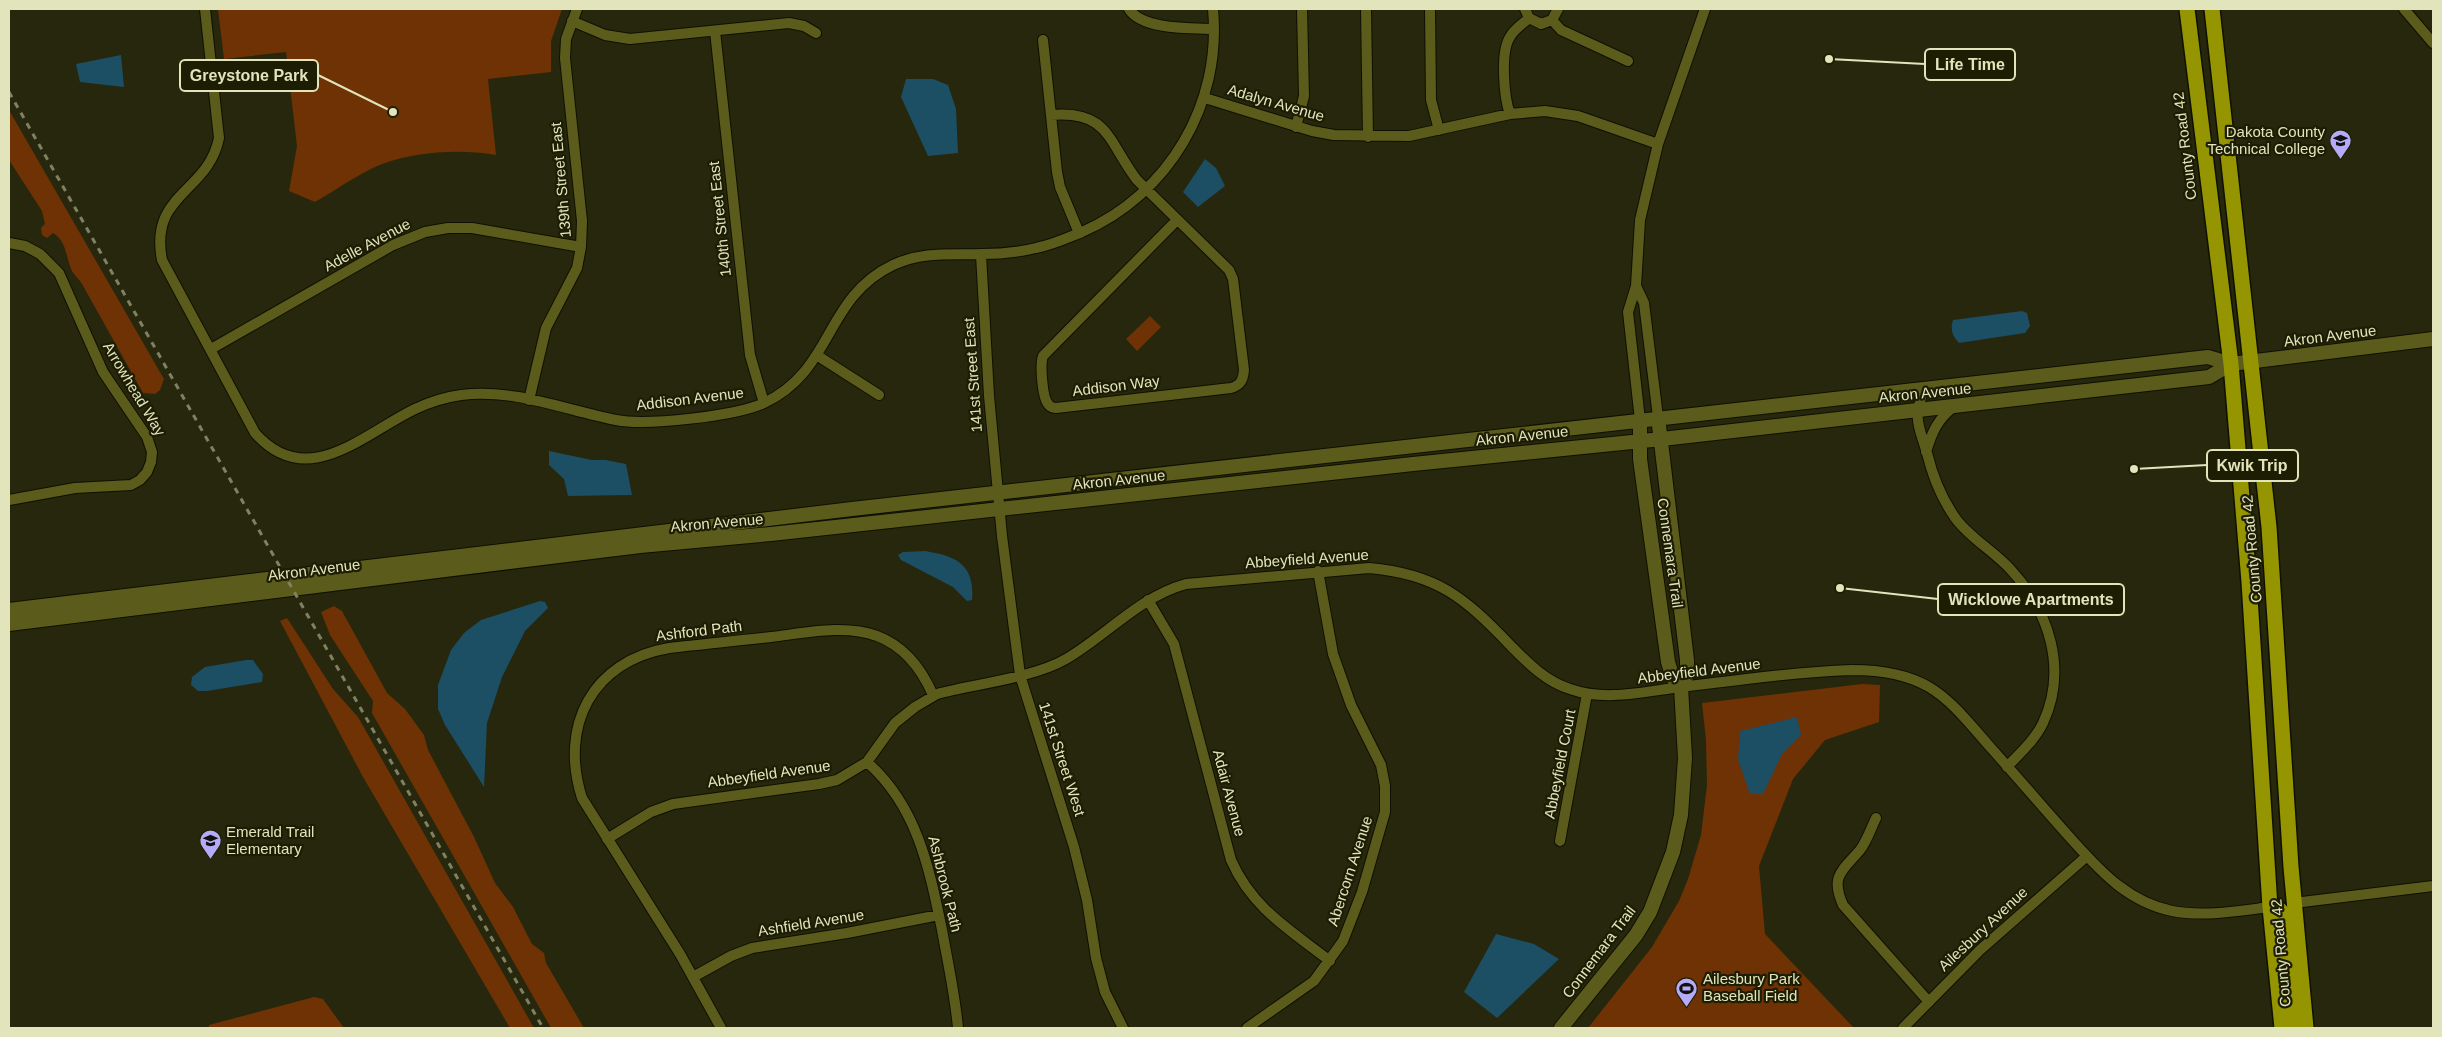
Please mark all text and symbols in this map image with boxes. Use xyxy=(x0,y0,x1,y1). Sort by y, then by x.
callout: Life Time xyxy=(1925,49,2015,80)
text: Life Time xyxy=(1935,56,2005,73)
callout: Greystone Park xyxy=(180,60,318,91)
text: Greystone Park xyxy=(190,67,308,84)
street label: Adalyn Avenue xyxy=(1226,81,1326,124)
street label: County Road 42 xyxy=(2169,91,2200,201)
street label: 139th Street East xyxy=(547,121,574,239)
place label: Dakota County Technical College xyxy=(2207,123,2325,157)
school or university icon: Dakota County Technical College xyxy=(2329,129,2353,160)
street label: 140th Street East xyxy=(705,160,734,278)
street label: Adelle Avenue xyxy=(321,215,413,275)
street label: 141st Street East xyxy=(960,316,985,433)
street label: Akron Avenue xyxy=(2283,321,2377,350)
street label: Arrowhead Way xyxy=(100,339,169,439)
street label: Addison Way xyxy=(1071,372,1161,399)
street label: Akron Avenue xyxy=(1878,379,1972,406)
street label: Addison Avenue xyxy=(635,383,745,414)
street label: Akron Avenue xyxy=(1475,422,1569,449)
callout: Kwik Trip xyxy=(2207,450,2298,481)
text: Kwik Trip xyxy=(2216,457,2288,474)
street label: Akron Avenue xyxy=(1072,466,1166,493)
street label: County Road 42 xyxy=(2238,494,2265,604)
street label: Connemara Trail xyxy=(1654,497,1687,609)
street label: Akron Avenue xyxy=(670,510,764,535)
street label: Abbeyfield Avenue xyxy=(1245,546,1369,571)
street label: Akron Avenue xyxy=(267,555,361,584)
callout: Wicklowe Apartments xyxy=(1938,584,2124,615)
text: Wicklowe Apartments xyxy=(1948,591,2114,608)
street label: Ashford Path xyxy=(655,617,743,644)
street label: Abbeyfield Avenue xyxy=(1636,655,1762,686)
street label: 141st Street West xyxy=(1036,700,1089,819)
street label: Abbeyfield Court xyxy=(1541,707,1579,820)
street label: Adair Avenue xyxy=(1210,748,1249,838)
street label: Abbeyfield Avenue xyxy=(706,756,832,791)
street label: Abercorn Avenue xyxy=(1324,814,1375,928)
place label: Emerald Trail Elementary xyxy=(226,823,314,857)
school or university icon: Emerald Trail Elementary xyxy=(198,829,222,860)
street label: Ashbrook Path xyxy=(925,834,966,934)
street label: Ailesbury Avenue xyxy=(1935,883,2031,974)
street label: County Road 42 xyxy=(2267,898,2294,1008)
street label: Connemara Trail xyxy=(1558,902,1639,1001)
street label: Ashfield Avenue xyxy=(757,906,865,939)
place label: Ailesbury Park Baseball Field xyxy=(1703,970,1800,1004)
sports icon: Ailesbury Park Baseball Field xyxy=(1675,976,1699,1007)

